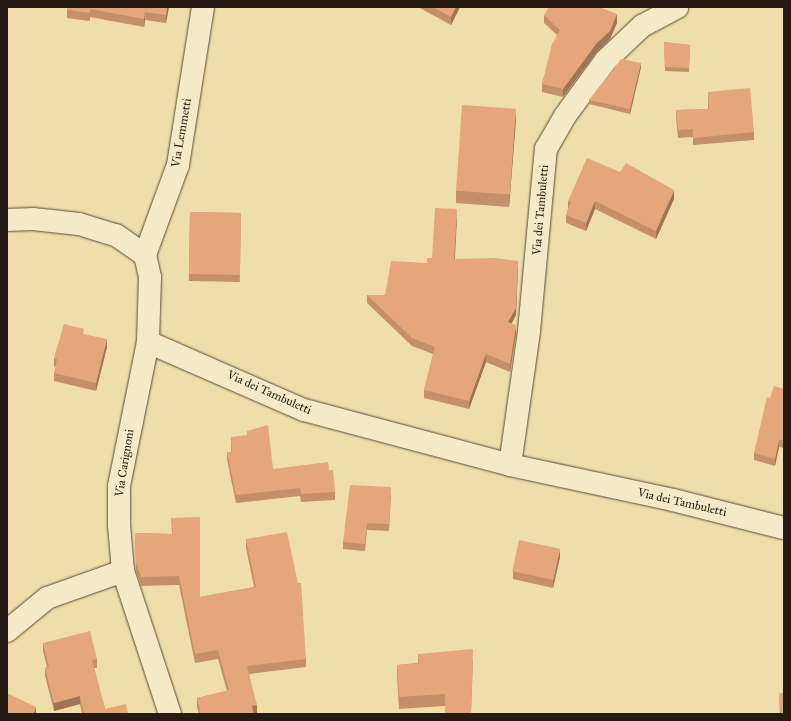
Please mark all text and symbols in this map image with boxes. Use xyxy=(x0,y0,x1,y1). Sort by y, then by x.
street label: Via Lemmetti xyxy=(169,97,195,169)
street label: Via dei Tambuletti xyxy=(530,164,552,256)
street label: Via dei Tambuletti xyxy=(225,368,313,418)
street label: Via Carignoni xyxy=(113,428,137,498)
street label: Via dei Tambuletti xyxy=(636,486,728,520)

